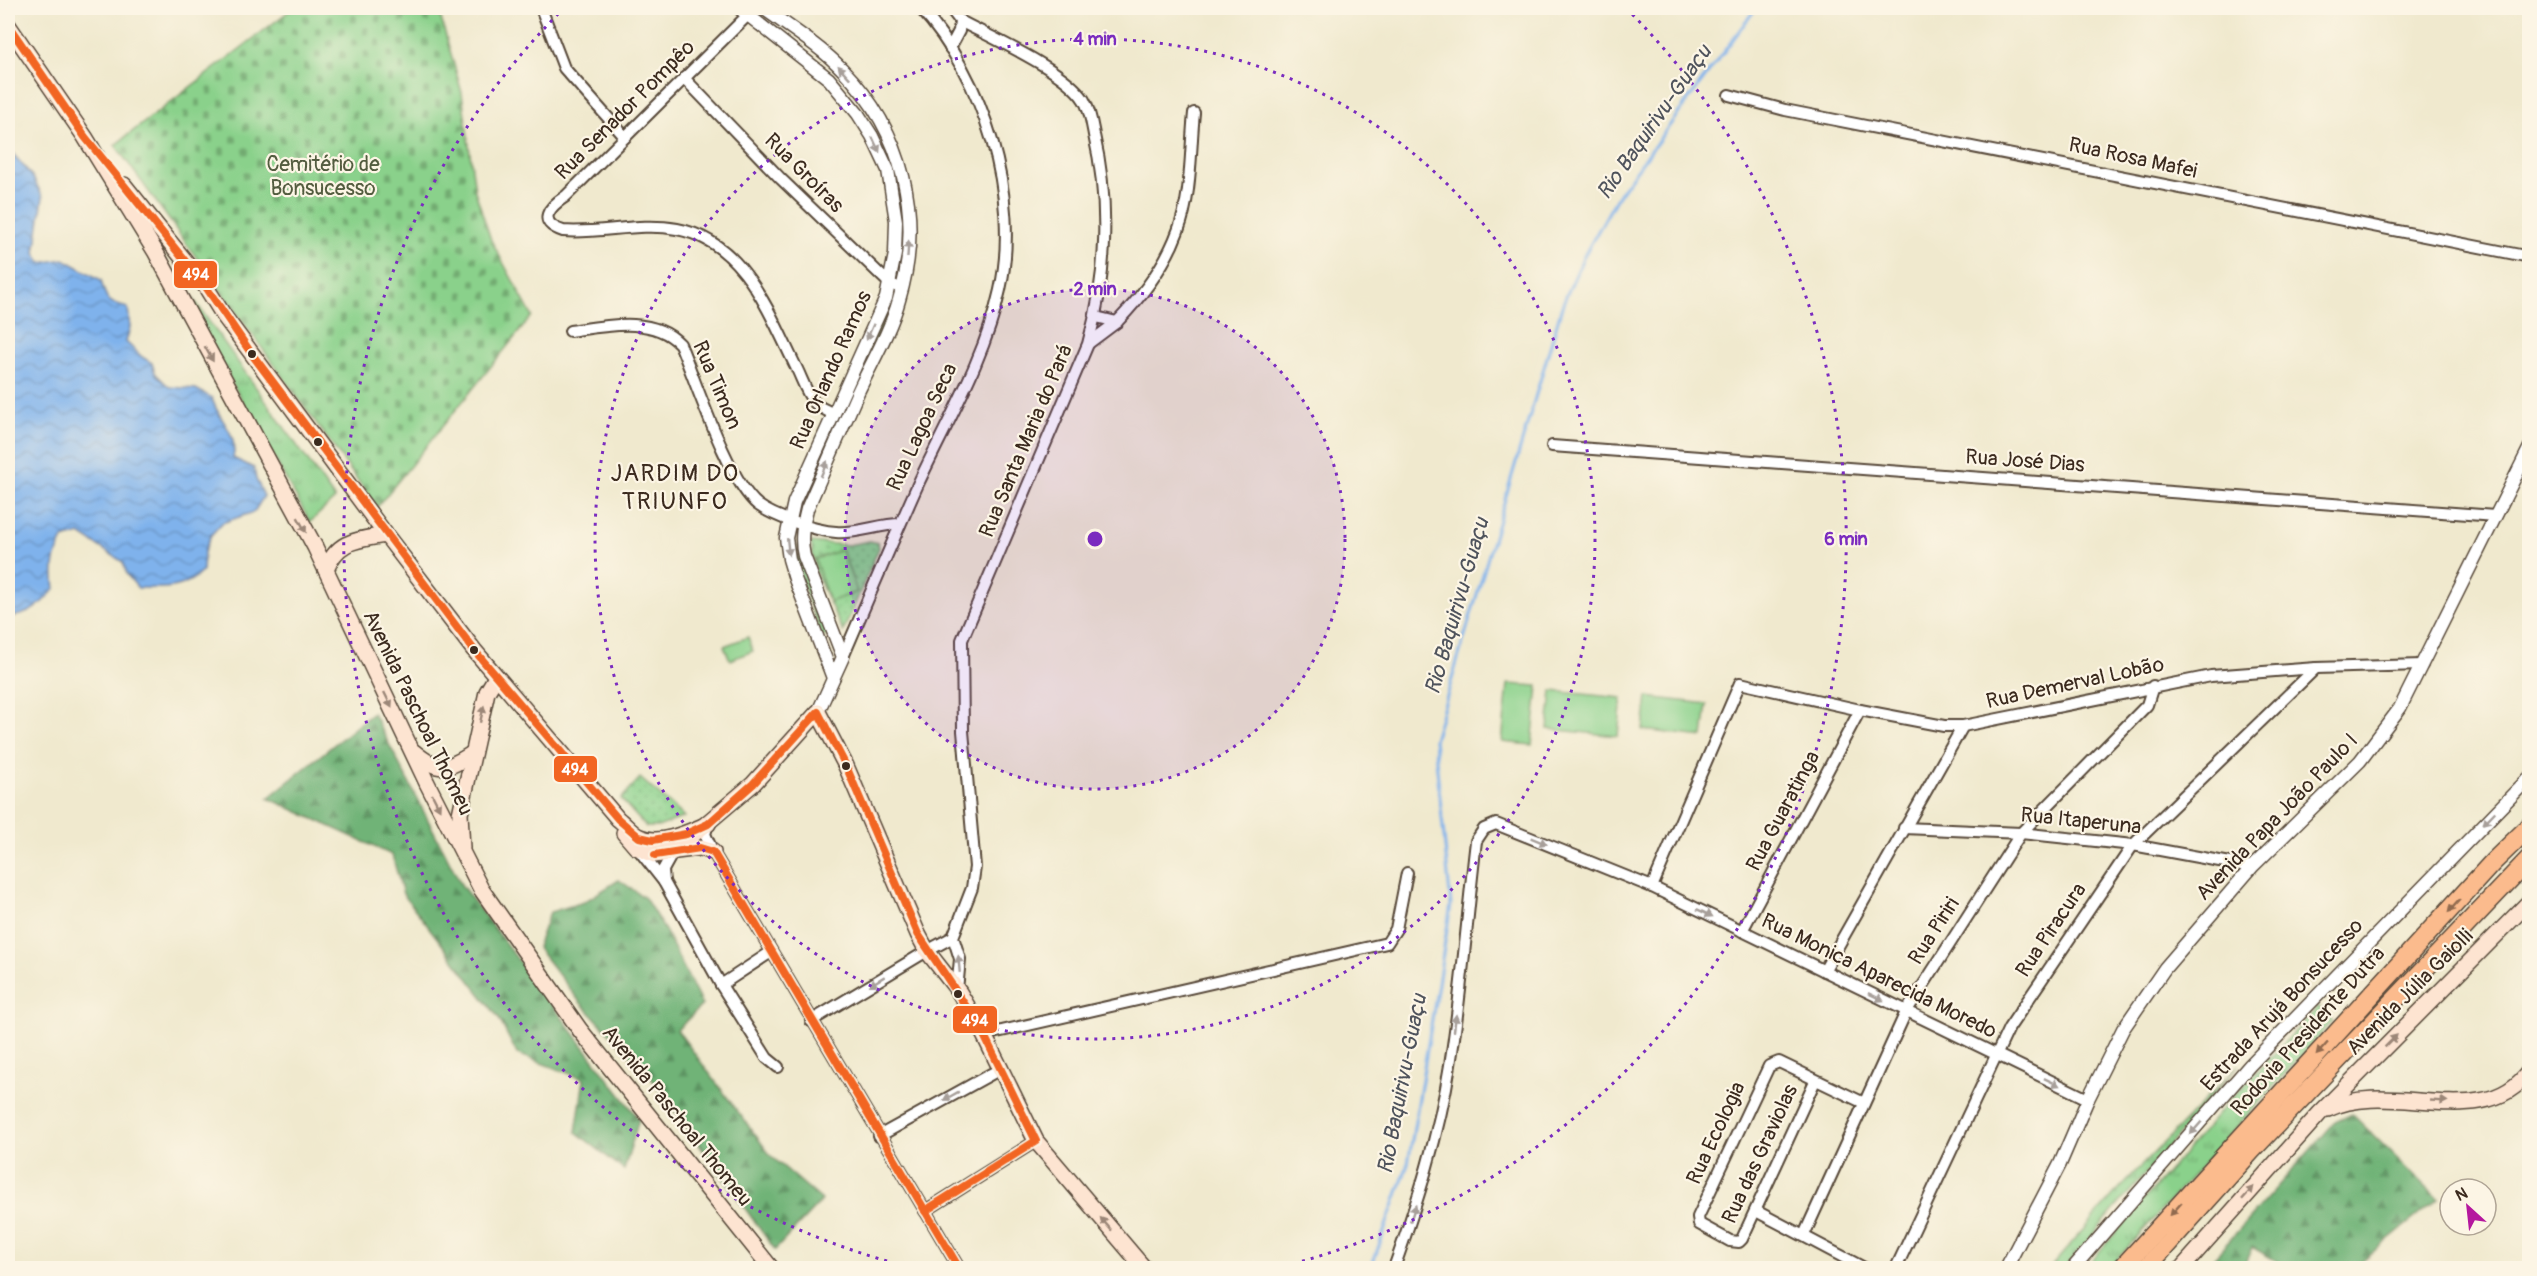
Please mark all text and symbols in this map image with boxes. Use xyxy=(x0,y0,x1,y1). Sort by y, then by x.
text: 4 min xyxy=(1073,28,1117,51)
street label: Rua Senador Pompêo xyxy=(549,34,701,186)
water label: Rio Baquirivu-Guaçu xyxy=(1590,38,1719,205)
one-way arrow xyxy=(837,64,851,79)
street label: Rua Groíras xyxy=(758,127,850,219)
street label: Rua Rosa Mafei xyxy=(2066,131,2200,185)
one-way arrow xyxy=(872,136,881,153)
park label: Cemitério de Bonsucesso xyxy=(266,151,380,202)
one-way arrow xyxy=(903,239,913,258)
line badge: 494 xyxy=(173,260,218,289)
text: 494 xyxy=(183,265,210,285)
text: 2 min xyxy=(1073,278,1117,301)
street label: Rua Orlando Ramos xyxy=(784,286,878,454)
one-way arrow xyxy=(865,324,875,342)
street label: Rua Timon xyxy=(686,337,748,433)
street label: Rua Santa Maria do Pará xyxy=(973,341,1079,541)
one-way arrow xyxy=(204,345,214,362)
unlabelled marker xyxy=(246,348,258,360)
street label: Rua Lagoa Seca xyxy=(881,359,963,495)
unlabelled marker xyxy=(312,436,324,448)
street label: Rua José Dias xyxy=(1964,443,2086,479)
district label: JARDIM DO TRIUNFO xyxy=(610,459,740,516)
one-way arrow xyxy=(820,460,829,478)
water label: Rio Baquirivu-Guaçu xyxy=(1418,513,1496,697)
one-way arrow xyxy=(297,517,307,534)
text: 6 min xyxy=(1824,528,1868,551)
centre of rings xyxy=(1085,529,1105,549)
one-way arrow xyxy=(783,538,792,557)
street label: Avenida Paschoal Thomeu xyxy=(357,606,479,820)
unlabelled marker xyxy=(468,644,480,656)
street label: Rua Demerval Lobão xyxy=(1984,651,2166,715)
one-way arrow xyxy=(383,692,393,709)
one-way arrow xyxy=(477,704,487,723)
street label: Avenida Papa João Paulo I xyxy=(2190,728,2364,906)
street label: Rua Guaratinga xyxy=(1740,746,1826,876)
line badge: 494 xyxy=(553,755,598,783)
text: 494 xyxy=(562,760,589,780)
unlabelled marker xyxy=(840,760,852,772)
one-way arrow xyxy=(432,794,441,811)
street label: Rua Itaperuna xyxy=(2019,801,2143,841)
one-way arrow xyxy=(2482,811,2496,825)
one-way arrow xyxy=(1530,836,1548,846)
street label: Rua Piracura xyxy=(2010,878,2092,982)
street label: Rua Piriri xyxy=(1902,892,1966,970)
one-way arrow xyxy=(2447,898,2461,913)
street label: Rua Monica Aparecida Moredo xyxy=(1757,907,2001,1045)
one-way arrow xyxy=(1696,908,1713,917)
street label: Estrada Arujá Bonsucesso xyxy=(2195,913,2369,1097)
street label: Avenida Júlia Gaiolli xyxy=(2341,923,2479,1061)
street label: Rodovia Presidente Dutra xyxy=(2225,941,2391,1121)
one-way arrow xyxy=(954,954,964,973)
one-way arrow xyxy=(869,975,885,986)
unlabelled marker xyxy=(952,988,964,1000)
water label: Rio Baquirivu-Guaçu xyxy=(1371,990,1434,1176)
one-way arrow xyxy=(1868,992,1885,1001)
line badge: 494 xyxy=(952,1005,998,1034)
text: 494 xyxy=(962,1011,989,1031)
one-way arrow xyxy=(1450,1014,1460,1033)
street label: Avenida Paschoal Thomeu xyxy=(596,1020,758,1212)
one-way arrow xyxy=(2383,1035,2397,1049)
one-way arrow xyxy=(2315,1042,2329,1057)
street label: Rua Ecologia xyxy=(1680,1077,1752,1189)
one-way arrow xyxy=(2043,1078,2060,1087)
street label: Rua das Graviolas xyxy=(1716,1079,1804,1228)
one-way arrow xyxy=(942,1091,959,1101)
one-way arrow xyxy=(2429,1096,2448,1106)
one-way arrow xyxy=(2190,1120,2203,1135)
north arrow xyxy=(2438,1177,2498,1237)
text: N xyxy=(2452,1183,2471,1206)
one-way arrow xyxy=(2241,1186,2255,1201)
one-way arrow xyxy=(2170,1202,2184,1216)
one-way arrow xyxy=(1409,1204,1419,1222)
one-way arrow xyxy=(1100,1217,1113,1232)

